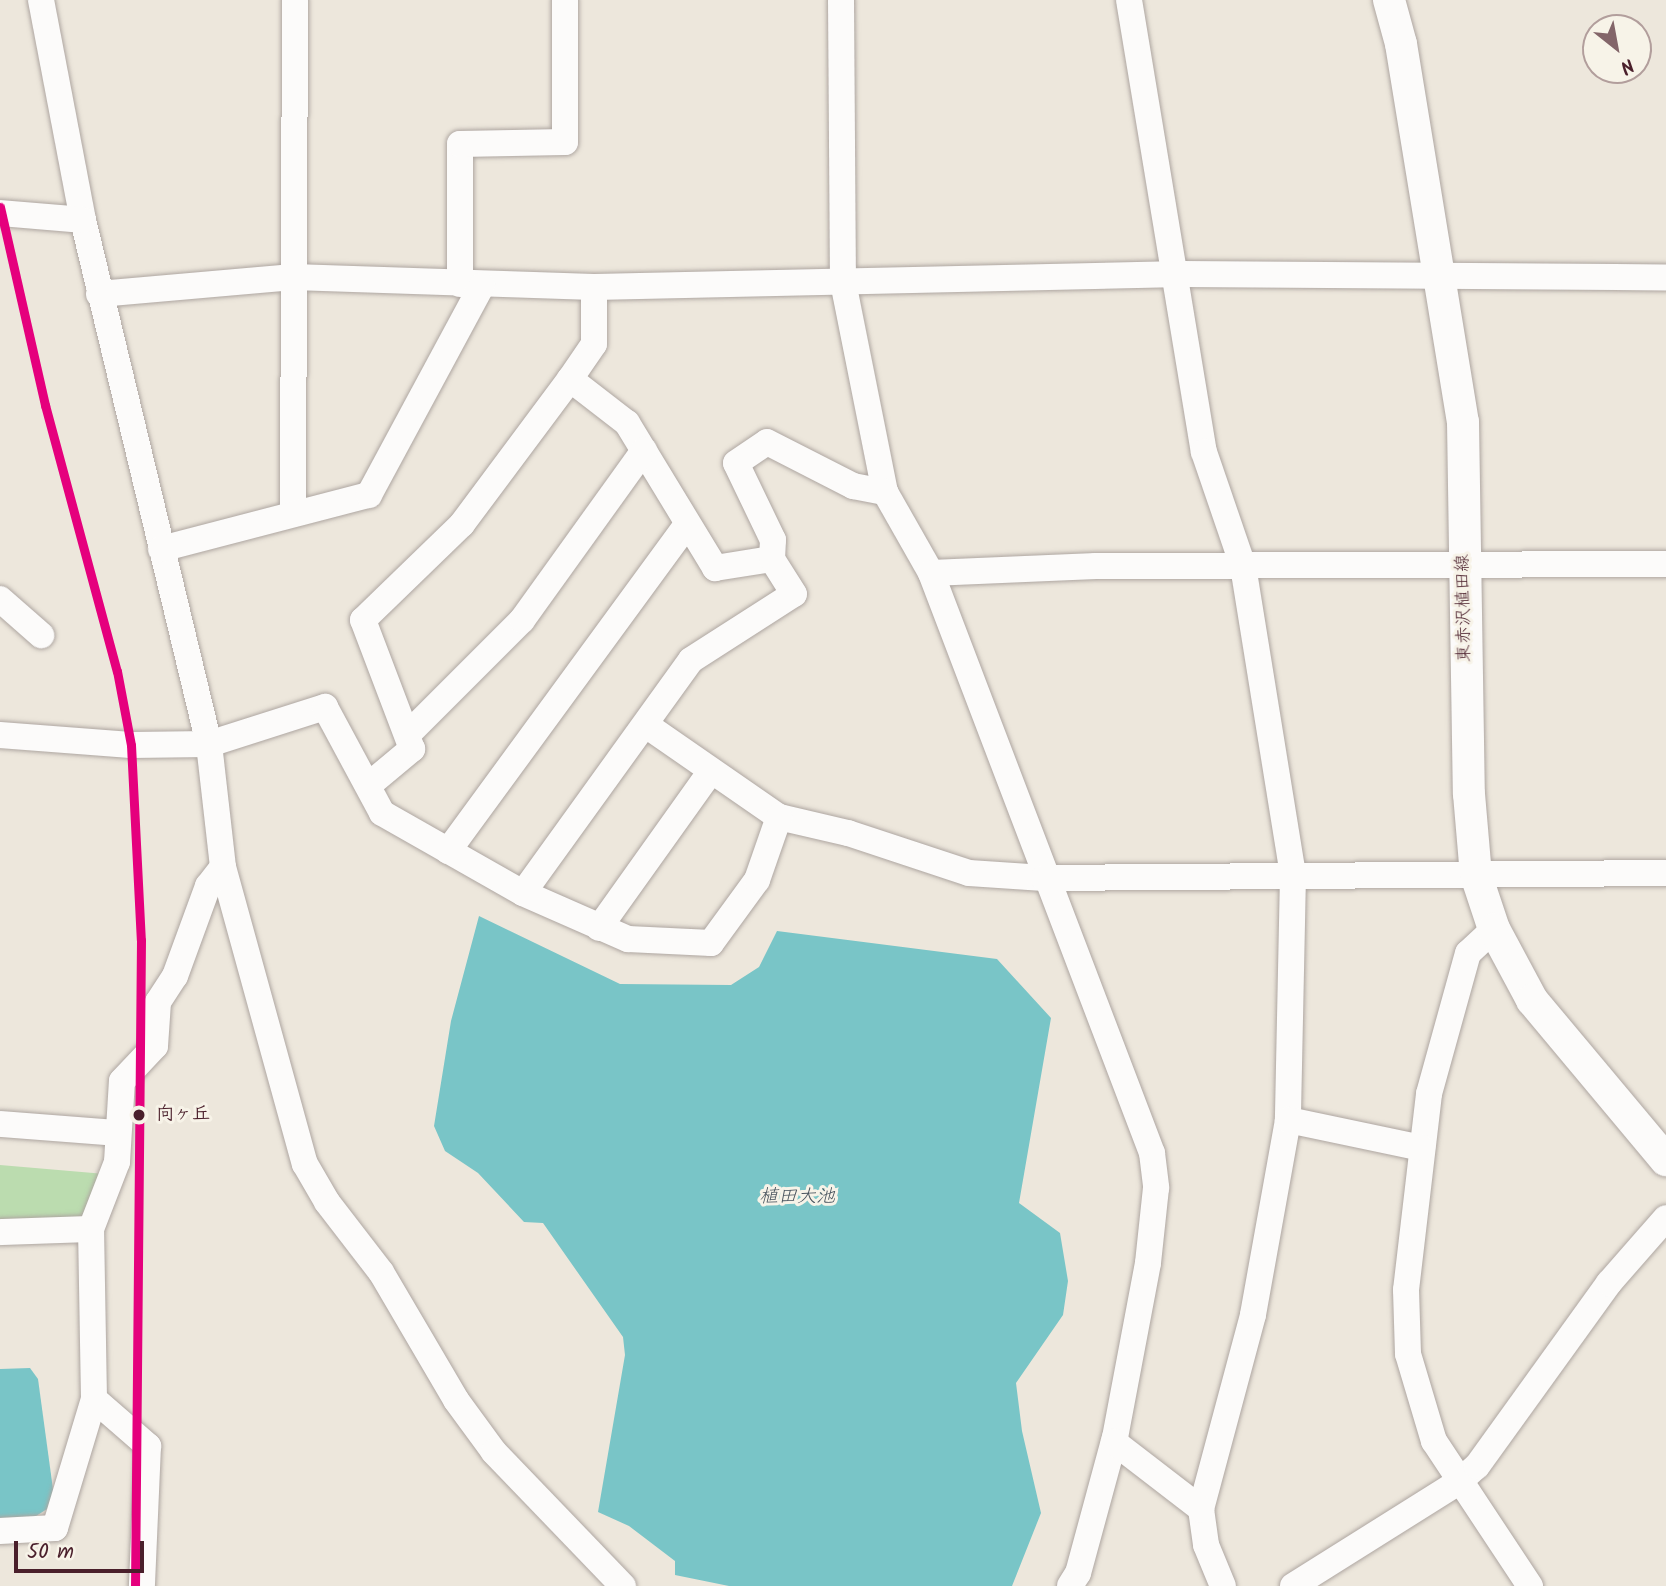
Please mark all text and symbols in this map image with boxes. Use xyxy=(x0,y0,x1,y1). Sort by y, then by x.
north arrow xyxy=(1582,14,1652,84)
text: N xyxy=(1614,49,1640,81)
street label: 東赤沢植田線 xyxy=(1453,554,1477,662)
marker: 向ヶ丘 xyxy=(128,1104,150,1126)
place label: 向ヶ丘 xyxy=(156,1104,210,1126)
water label: 植田大池 xyxy=(759,1187,835,1209)
scale bar xyxy=(18,1526,147,1570)
text: 50 m xyxy=(27,1536,74,1569)

